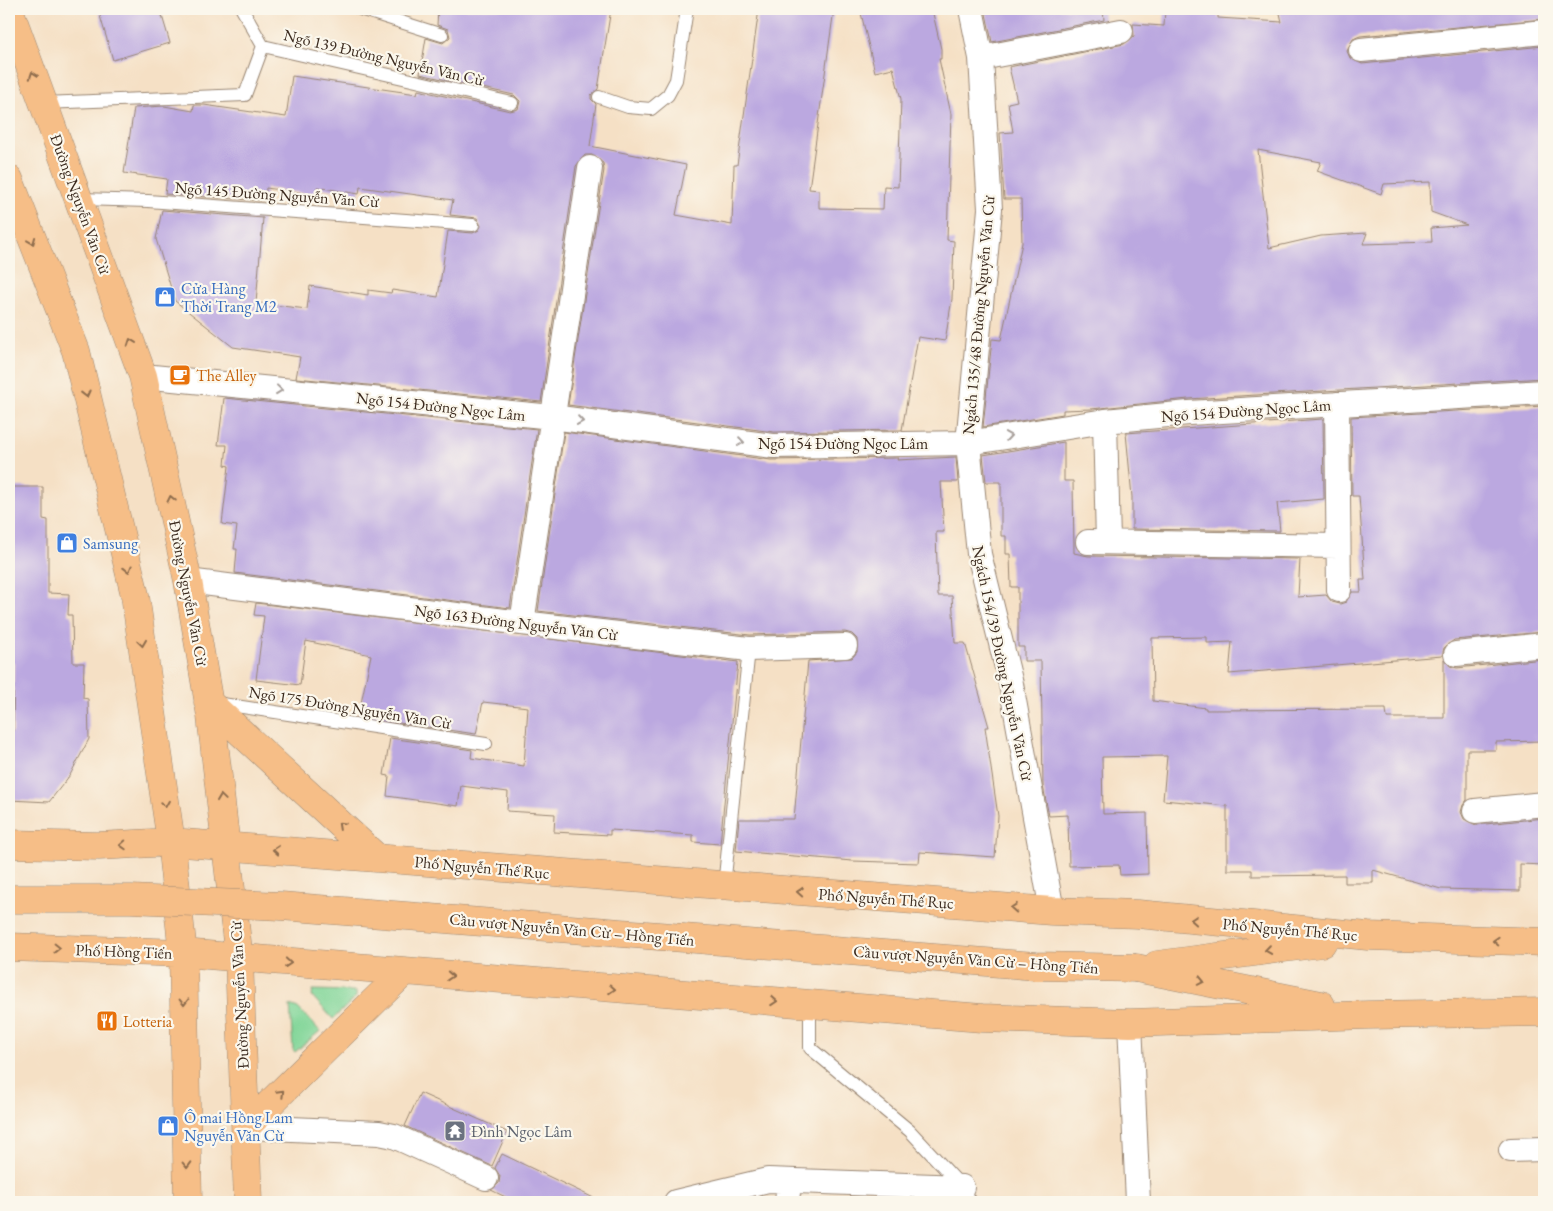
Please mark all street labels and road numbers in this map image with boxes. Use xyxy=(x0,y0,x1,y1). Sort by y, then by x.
street label: Ngõ 139 Đường Nguyễn Văn Cừ xyxy=(282,24,486,91)
street label: Đường Nguyễn Văn Cừ xyxy=(45,131,116,277)
street label: Ngõ 145 Đường Nguyễn Văn Cừ xyxy=(174,177,380,212)
street label: Ngách 135/48 Đường Nguyễn Văn Cừ xyxy=(958,195,999,435)
street label: Ngõ 154 Đường Ngọc Lâm xyxy=(355,387,527,426)
street label: Ngõ 154 Đường Ngọc Lâm xyxy=(1160,394,1332,427)
street label: Ngõ 154 Đường Ngọc Lâm xyxy=(758,433,929,454)
street label: Đường Nguyễn Văn Cừ xyxy=(164,519,213,668)
street label: Ngách 154/39 Đường Nguyễn Văn Cừ xyxy=(967,544,1038,783)
street label: Ngõ 163 Đường Nguyễn Văn Cừ xyxy=(413,600,619,645)
street label: Ngõ 175 Đường Nguyễn Văn Cừ xyxy=(247,681,453,734)
street label: Phố Nguyễn Thế Rục xyxy=(414,851,550,884)
street label: Phố Nguyễn Thế Rục xyxy=(818,883,954,914)
street label: Cầu vượt Nguyễn Văn Cừ – Hồng Tiến xyxy=(449,908,696,951)
street label: Phố Nguyễn Thế Rục xyxy=(1222,913,1358,946)
street label: Đường Nguyễn Văn Cừ xyxy=(225,921,254,1069)
street label: Phố Hồng Tiến xyxy=(75,939,173,964)
street label: Cầu vượt Nguyễn Văn Cừ – Hồng Tiến xyxy=(853,940,1100,979)

